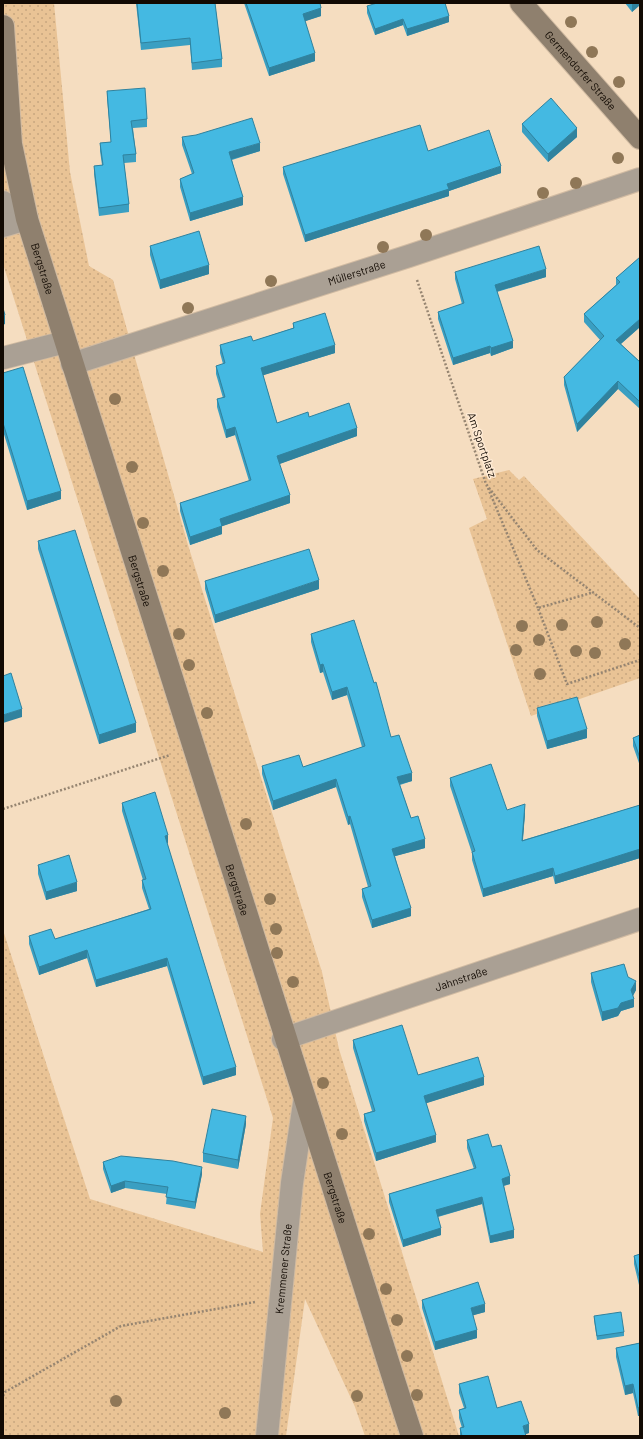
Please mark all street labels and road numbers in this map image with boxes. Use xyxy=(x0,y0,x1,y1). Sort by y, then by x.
street label: Germendorfer Straße xyxy=(543,28,619,113)
street label: Bergstraße xyxy=(29,241,57,296)
street label: Müllerstraße xyxy=(326,257,387,288)
street label: Am Sportplatz xyxy=(465,411,500,479)
street label: Bergstraße xyxy=(126,553,155,608)
street label: Bergstraße xyxy=(223,862,252,917)
street label: Jahnstraße xyxy=(433,964,489,994)
street label: Bergstraße xyxy=(321,1170,350,1225)
street label: Kremmener Straße xyxy=(272,1223,294,1314)

